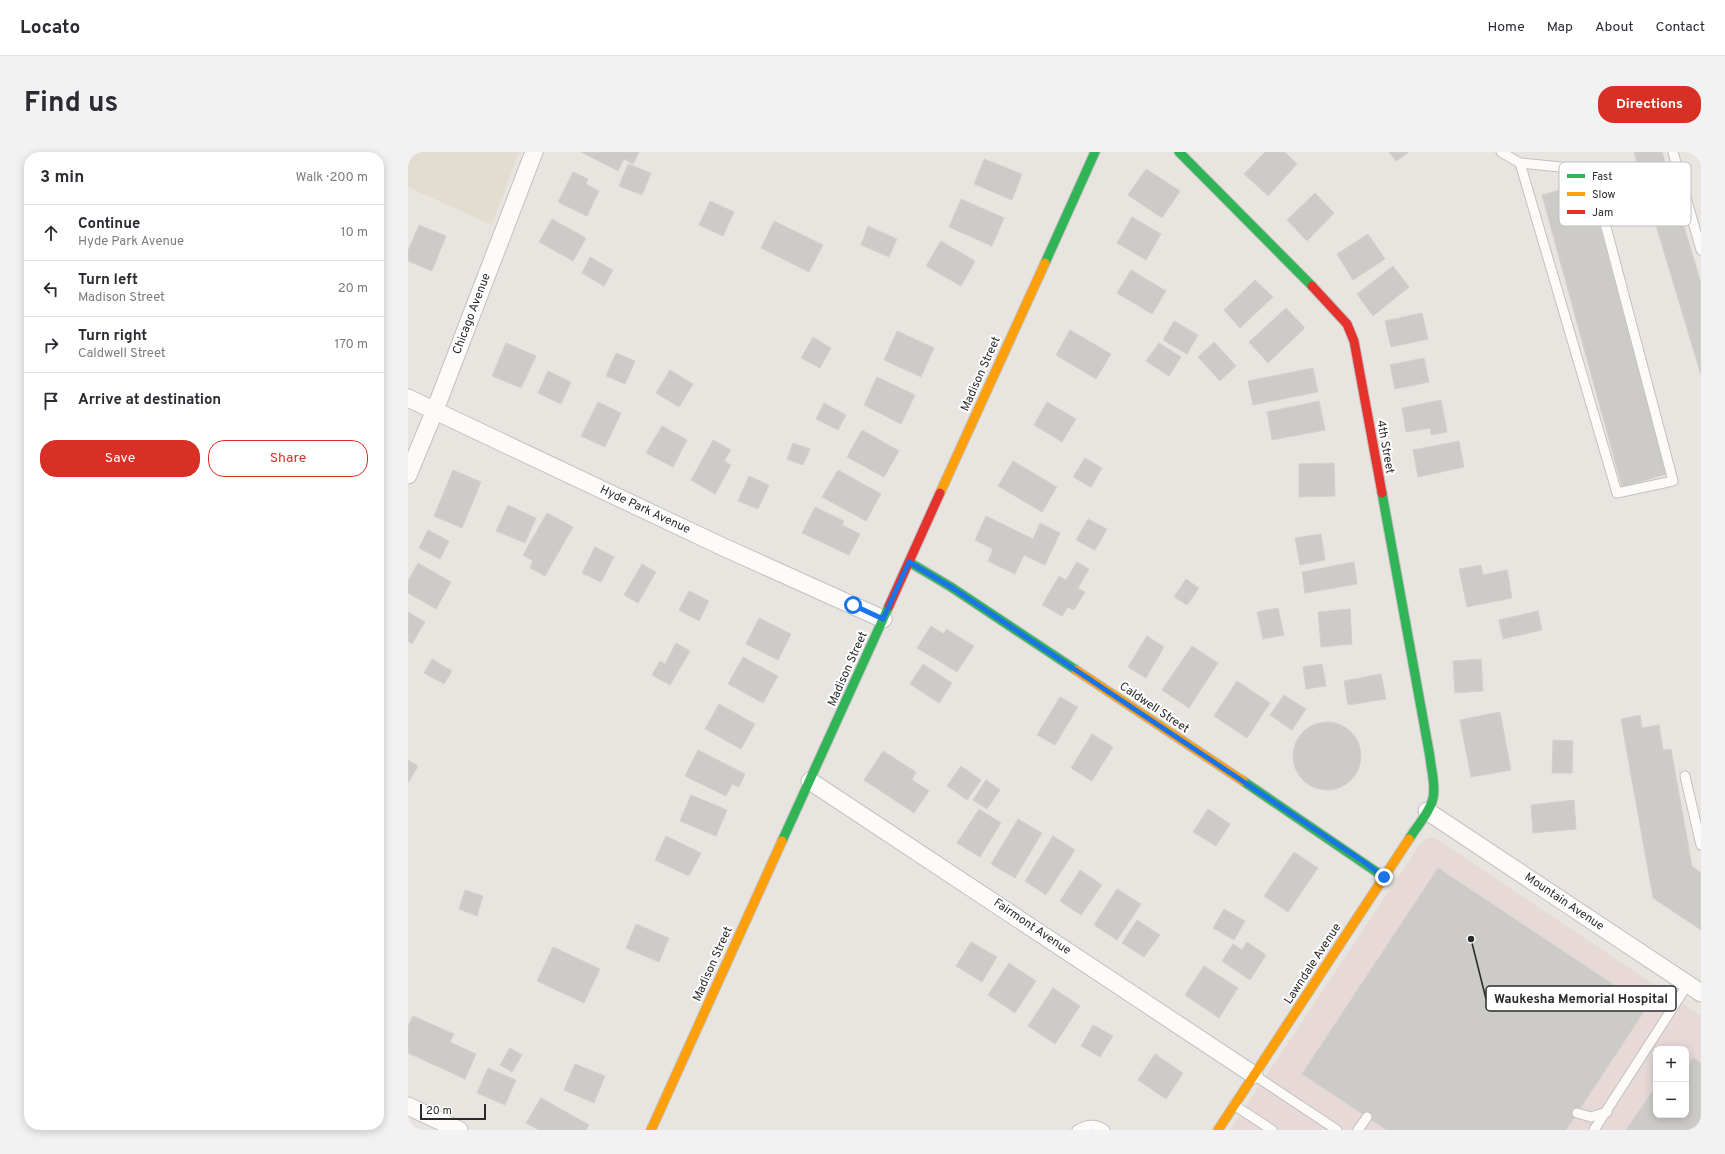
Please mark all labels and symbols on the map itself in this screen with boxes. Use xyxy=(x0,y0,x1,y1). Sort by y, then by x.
legend xyxy=(1559,162,1691,226)
text: Fast xyxy=(1592,170,1612,184)
text: Slow xyxy=(1592,188,1615,202)
text: Jam xyxy=(1592,206,1613,220)
street label: Chicago Avenue xyxy=(449,271,495,357)
street label: Madison Street xyxy=(957,334,1005,414)
street label: 4th Street xyxy=(1372,419,1398,475)
street label: Hyde Park Avenue xyxy=(597,482,693,538)
route start xyxy=(844,596,862,614)
street label: Madison Street xyxy=(824,629,872,709)
street label: Caldwell Street xyxy=(1116,679,1192,737)
route end xyxy=(1375,868,1393,886)
street label: Mountain Avenue xyxy=(1521,869,1607,935)
street label: Fairmont Avenue xyxy=(990,895,1074,959)
street label: Lawndale Avenue xyxy=(1281,920,1345,1008)
street label: Madison Street xyxy=(689,924,737,1004)
callout: Waukesha Memorial Hospital xyxy=(1486,986,1676,1011)
text: Waukesha Memorial Hospital xyxy=(1494,992,1668,1008)
scale bar xyxy=(420,1102,486,1121)

